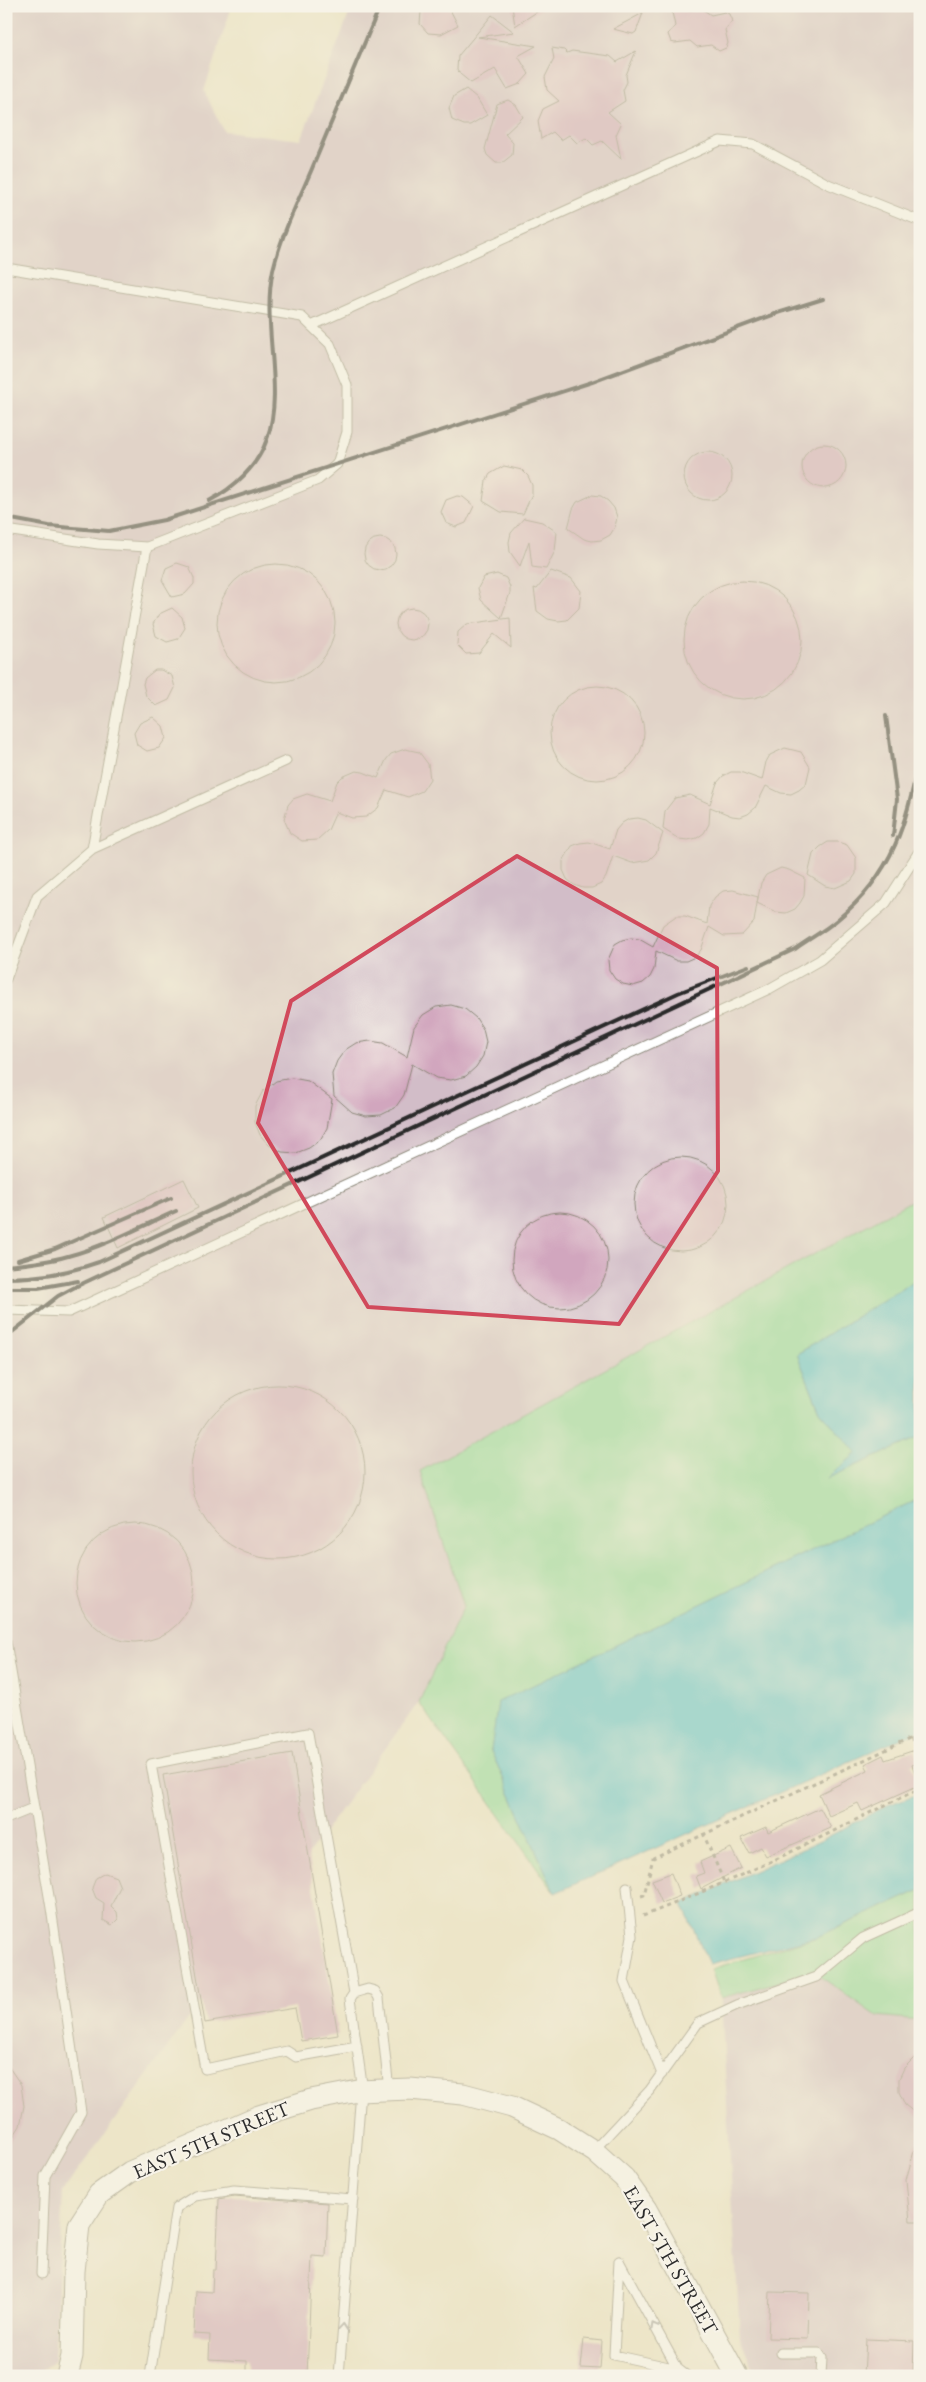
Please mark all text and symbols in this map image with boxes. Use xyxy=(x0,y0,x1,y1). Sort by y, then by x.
street label: EAST 5TH STREET xyxy=(129,2095,294,2185)
street label: EAST 5TH STREET xyxy=(618,2181,725,2340)
one-way arrow xyxy=(651,2322,661,2331)
one-way arrow xyxy=(337,2323,348,2331)

